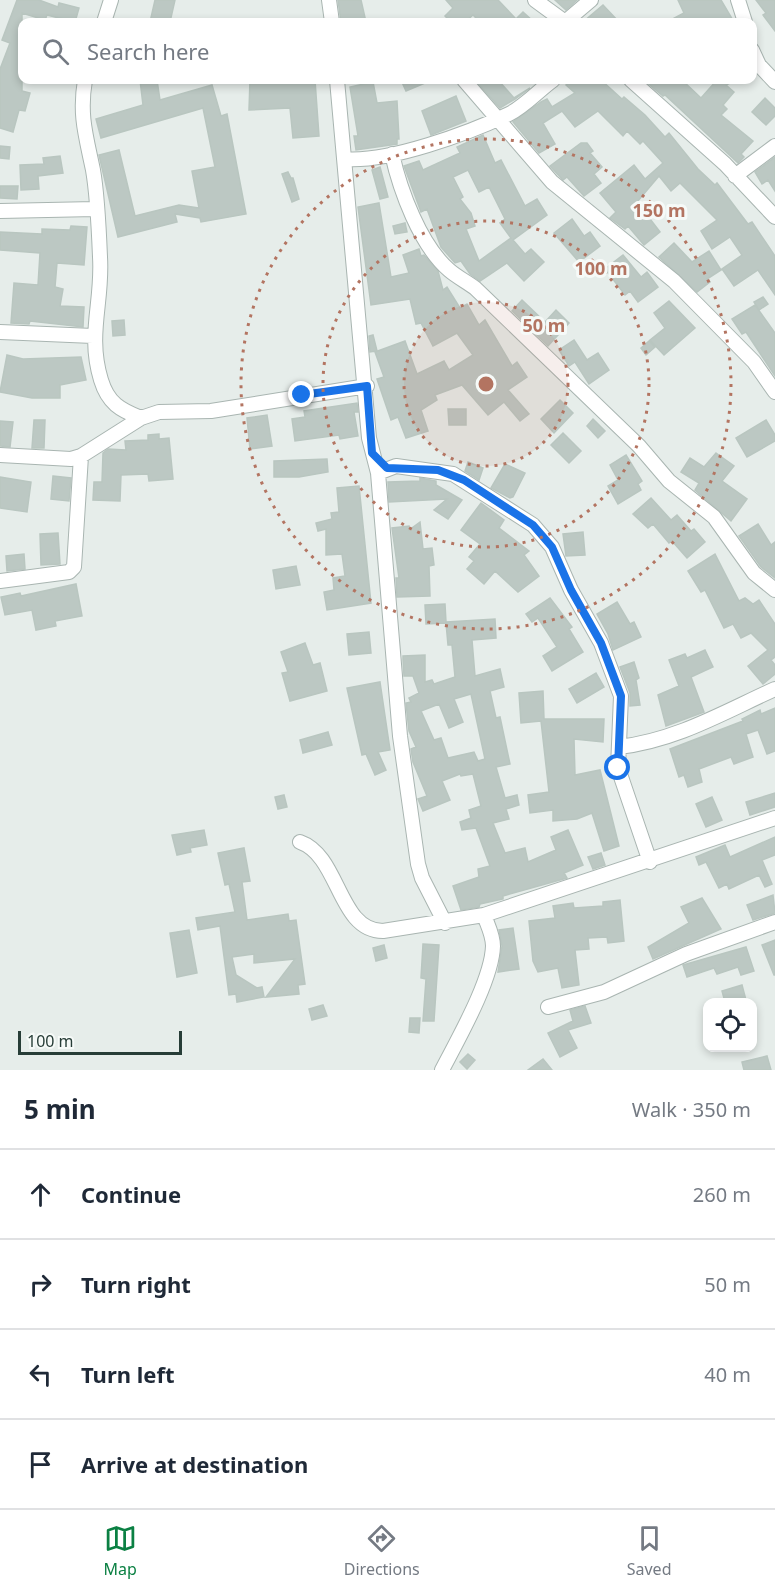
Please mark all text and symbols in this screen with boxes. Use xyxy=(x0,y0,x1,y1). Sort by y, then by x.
search box xyxy=(18,18,757,84)
icon: search xyxy=(39,35,72,68)
text: Search here xyxy=(87,36,209,66)
text: 150 m xyxy=(632,198,686,222)
text: 100 m xyxy=(574,256,628,280)
text: 50 m xyxy=(523,313,565,337)
centre of rings xyxy=(476,374,496,394)
route end xyxy=(288,381,314,407)
route start xyxy=(604,754,630,780)
map controls xyxy=(703,998,757,1052)
button: locate xyxy=(703,998,757,1052)
scale bar xyxy=(18,1028,182,1056)
text: 100 m xyxy=(27,1030,74,1052)
text: 5 min xyxy=(24,1091,96,1127)
text: Walk · 350 m xyxy=(632,1096,751,1123)
icon: ahead xyxy=(24,1178,57,1211)
text: Continue xyxy=(81,1179,181,1209)
text: 260 m xyxy=(693,1181,751,1208)
icon: right xyxy=(24,1268,57,1301)
text: Turn right xyxy=(81,1269,191,1299)
text: 50 m xyxy=(704,1271,751,1298)
icon: left xyxy=(24,1358,57,1391)
text: Turn left xyxy=(81,1359,175,1389)
text: 40 m xyxy=(704,1361,751,1388)
icon: arrive xyxy=(24,1448,57,1481)
text: Arrive at destination xyxy=(81,1449,308,1479)
tab: Map xyxy=(103,1522,137,1580)
tab: Directions xyxy=(344,1522,420,1580)
tab: Saved xyxy=(627,1522,671,1580)

